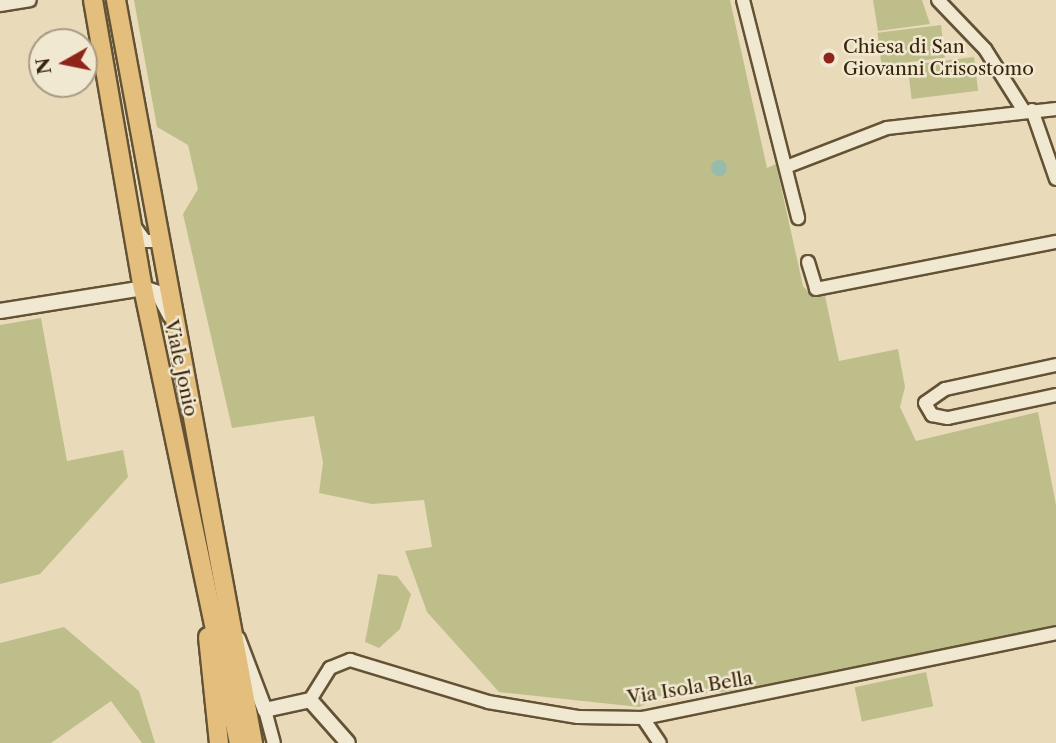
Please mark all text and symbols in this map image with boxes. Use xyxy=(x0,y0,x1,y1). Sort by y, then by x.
north arrow xyxy=(28,28,98,98)
place label: Chiesa di San Giovanni Crisostomo xyxy=(843,36,1034,80)
marker: Chiesa di San Giovanni Crisostomo xyxy=(821,50,837,66)
text: N xyxy=(31,56,56,76)
street label: Viale Jonio xyxy=(160,318,202,418)
street label: Via Isola Bella xyxy=(625,667,755,709)

